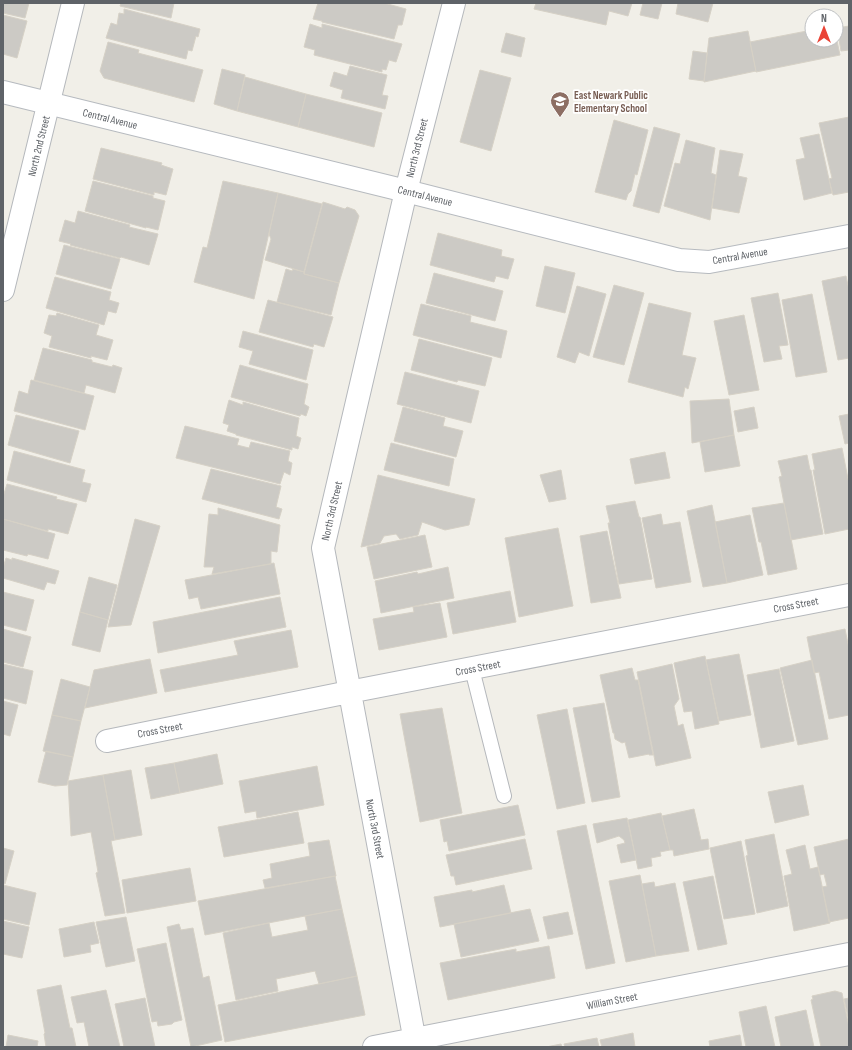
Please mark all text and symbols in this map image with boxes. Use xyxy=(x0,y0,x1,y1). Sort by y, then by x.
north arrow xyxy=(804,8,844,48)
text: N xyxy=(821,12,827,25)
place label: East Newark Public Elementary School xyxy=(574,89,648,115)
school or university icon: East Newark Public Elementary School xyxy=(549,90,571,118)
street label: Central Avenue xyxy=(81,106,139,132)
street label: North 2nd Street xyxy=(25,114,53,178)
street label: North 3rd Street xyxy=(403,116,431,179)
street label: Central Avenue xyxy=(396,183,454,209)
street label: Central Avenue xyxy=(711,245,769,267)
street label: North 3rd Street xyxy=(319,479,345,542)
street label: Cross Street xyxy=(772,594,820,616)
street label: Cross Street xyxy=(454,657,502,679)
street label: Cross Street xyxy=(136,719,184,741)
street label: North 3rd Street xyxy=(363,798,387,861)
street label: William Street xyxy=(585,990,639,1012)

